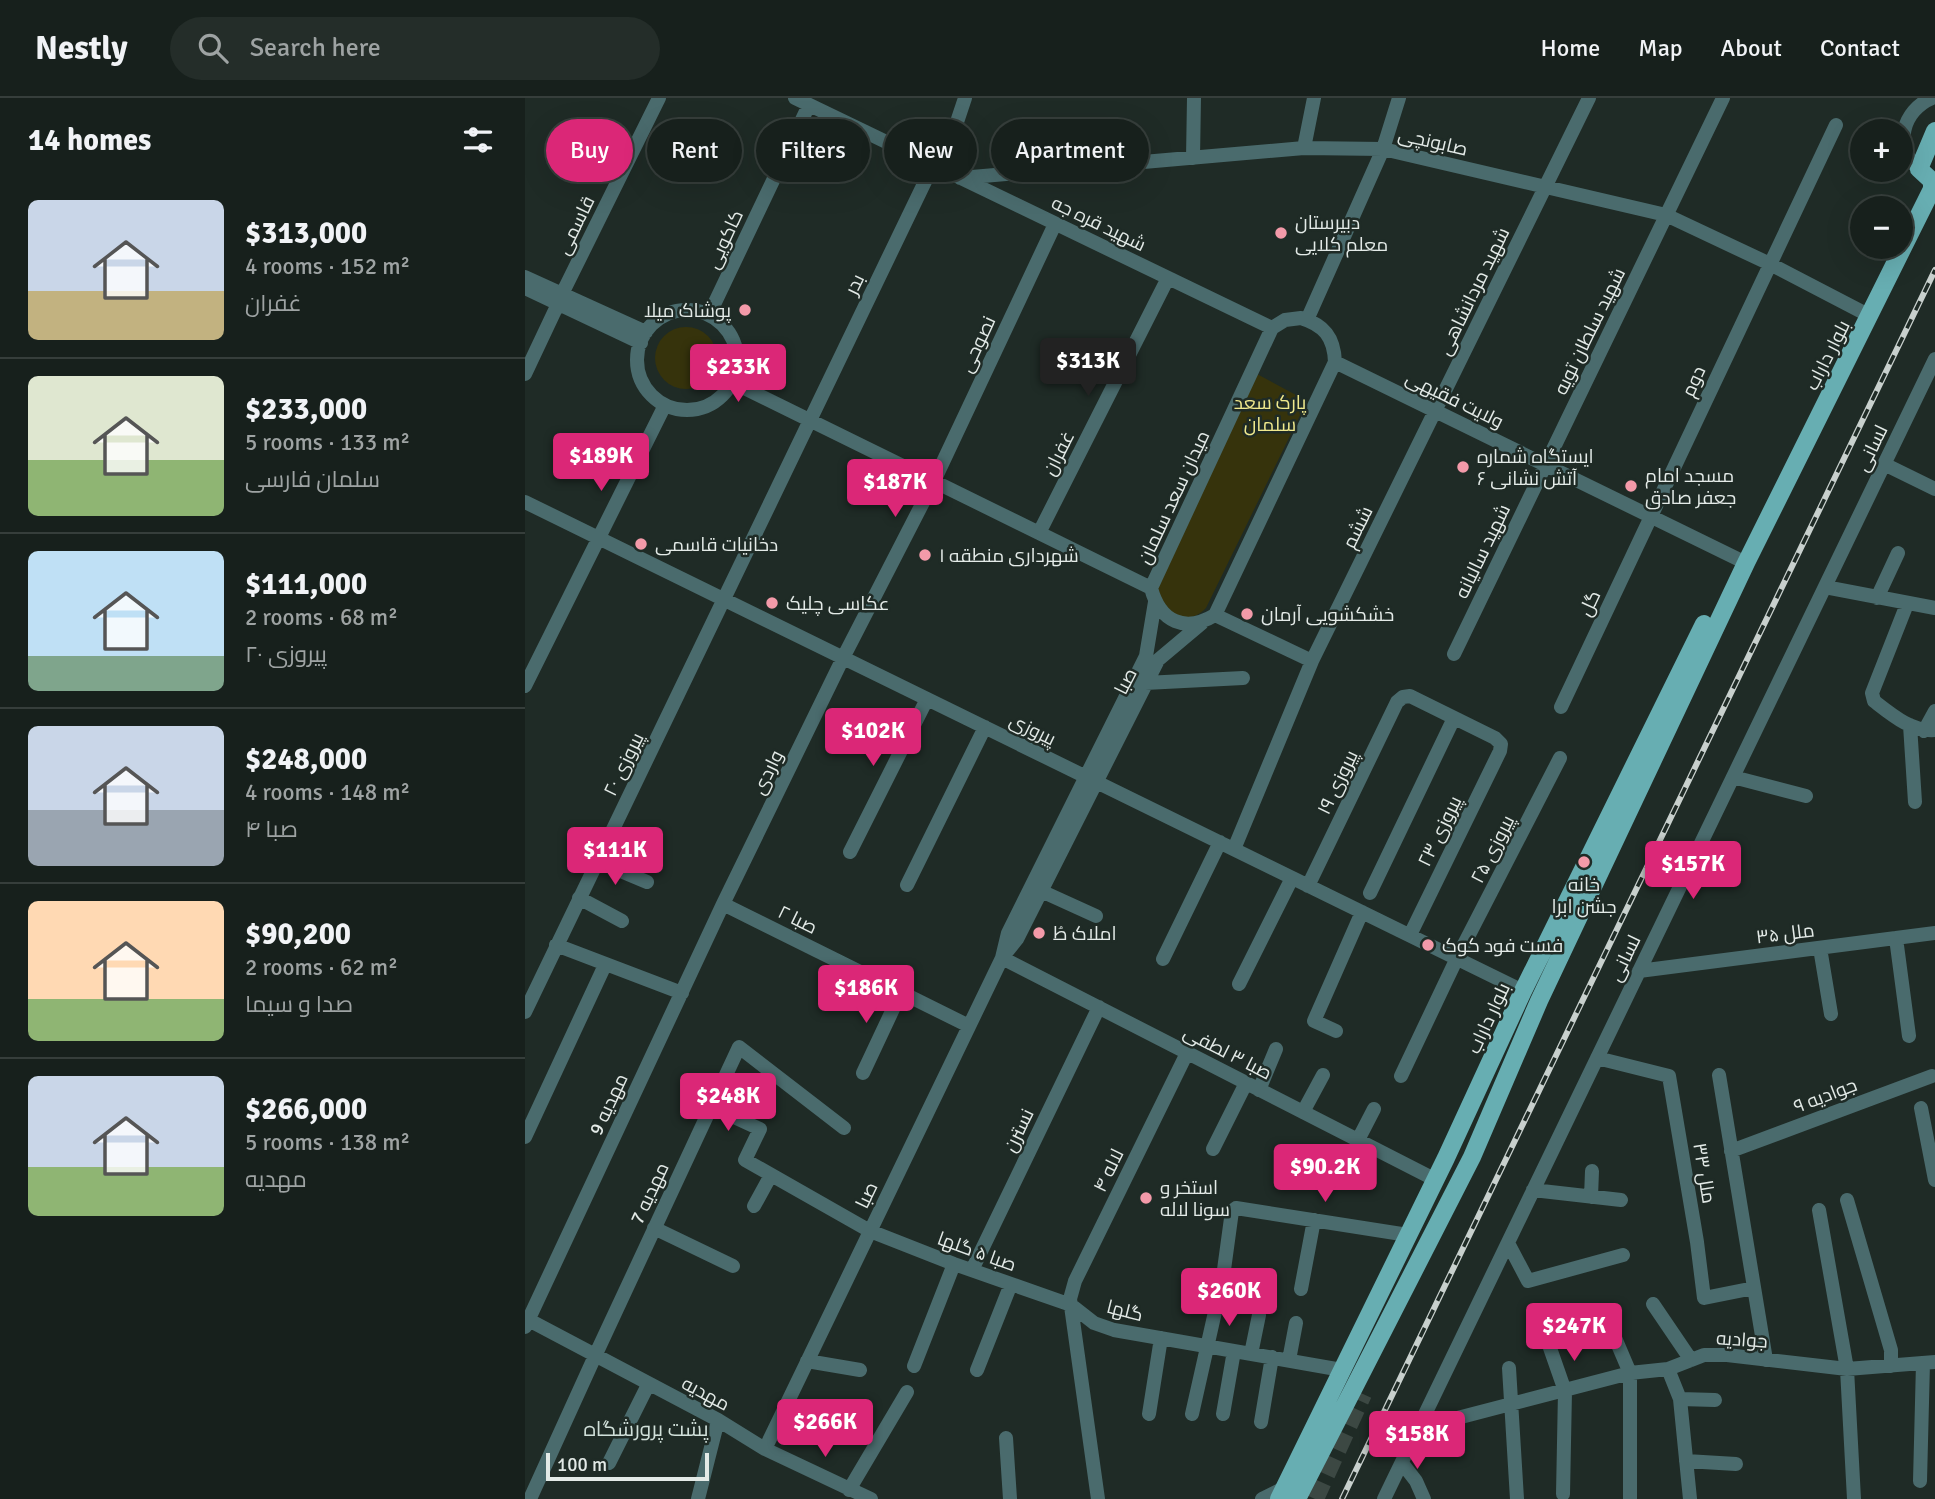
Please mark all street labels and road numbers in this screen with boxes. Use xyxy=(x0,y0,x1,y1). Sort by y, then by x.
street label: صابونچی xyxy=(1396,122,1470,162)
street label: شهید قره جه xyxy=(1047,191,1150,257)
street label: قاسمی xyxy=(551,192,600,259)
street label: کاکویی xyxy=(701,206,749,273)
street label: شهید مردانشاهی xyxy=(1433,224,1515,359)
street label: شهید سلطان تویه xyxy=(1549,264,1631,399)
street label: بدر xyxy=(839,270,870,300)
street label: نصوحی xyxy=(954,312,1001,377)
street label: بلوار داراب xyxy=(1800,316,1856,395)
street label: دوم xyxy=(1676,362,1712,401)
street label: ولایت فقیهی xyxy=(1402,366,1507,434)
street label: لسانی xyxy=(1850,421,1893,476)
street label: غفران xyxy=(1038,427,1080,480)
street label: میدان سعد سلمان xyxy=(1132,427,1215,568)
street label: شهید سالیانه xyxy=(1450,500,1516,603)
street label: ششم xyxy=(1337,502,1379,553)
street label: گل xyxy=(1574,587,1606,620)
street label: صبا xyxy=(1109,664,1143,699)
street label: پیروزی xyxy=(1005,708,1060,751)
street label: پیروزی ٢٠ xyxy=(598,729,650,800)
street label: واردی xyxy=(747,746,789,799)
street label: پیروزی ۱۹ xyxy=(1312,746,1364,819)
street label: پیروزی ۲۳ xyxy=(1413,792,1467,871)
street label: پیروزی ۲۵ xyxy=(1466,811,1520,888)
street label: صبا ۲ xyxy=(774,900,821,940)
street label: ملل ۳۵ xyxy=(1755,919,1816,949)
street label: لسانی xyxy=(1603,931,1646,986)
street label: بلوار داراب xyxy=(1462,979,1516,1058)
street label: صبا ۳ لطفی xyxy=(1179,1020,1276,1085)
street label: مهدیه 9 xyxy=(584,1070,634,1139)
street label: جوادیه ۹ xyxy=(1790,1073,1860,1119)
street label: نسترن xyxy=(998,1105,1040,1156)
street label: ملل ۳۳ xyxy=(1687,1141,1721,1205)
street label: لاله ۴ xyxy=(1088,1145,1130,1196)
street label: مهدیه 7 xyxy=(625,1159,675,1228)
street label: صبا xyxy=(850,1178,884,1213)
street label: صبا ۵ گلها xyxy=(934,1227,1019,1277)
street label: گلها xyxy=(1104,1295,1146,1327)
street label: جوادیه xyxy=(1715,1326,1769,1354)
street label: مهدیه xyxy=(677,1371,734,1416)

